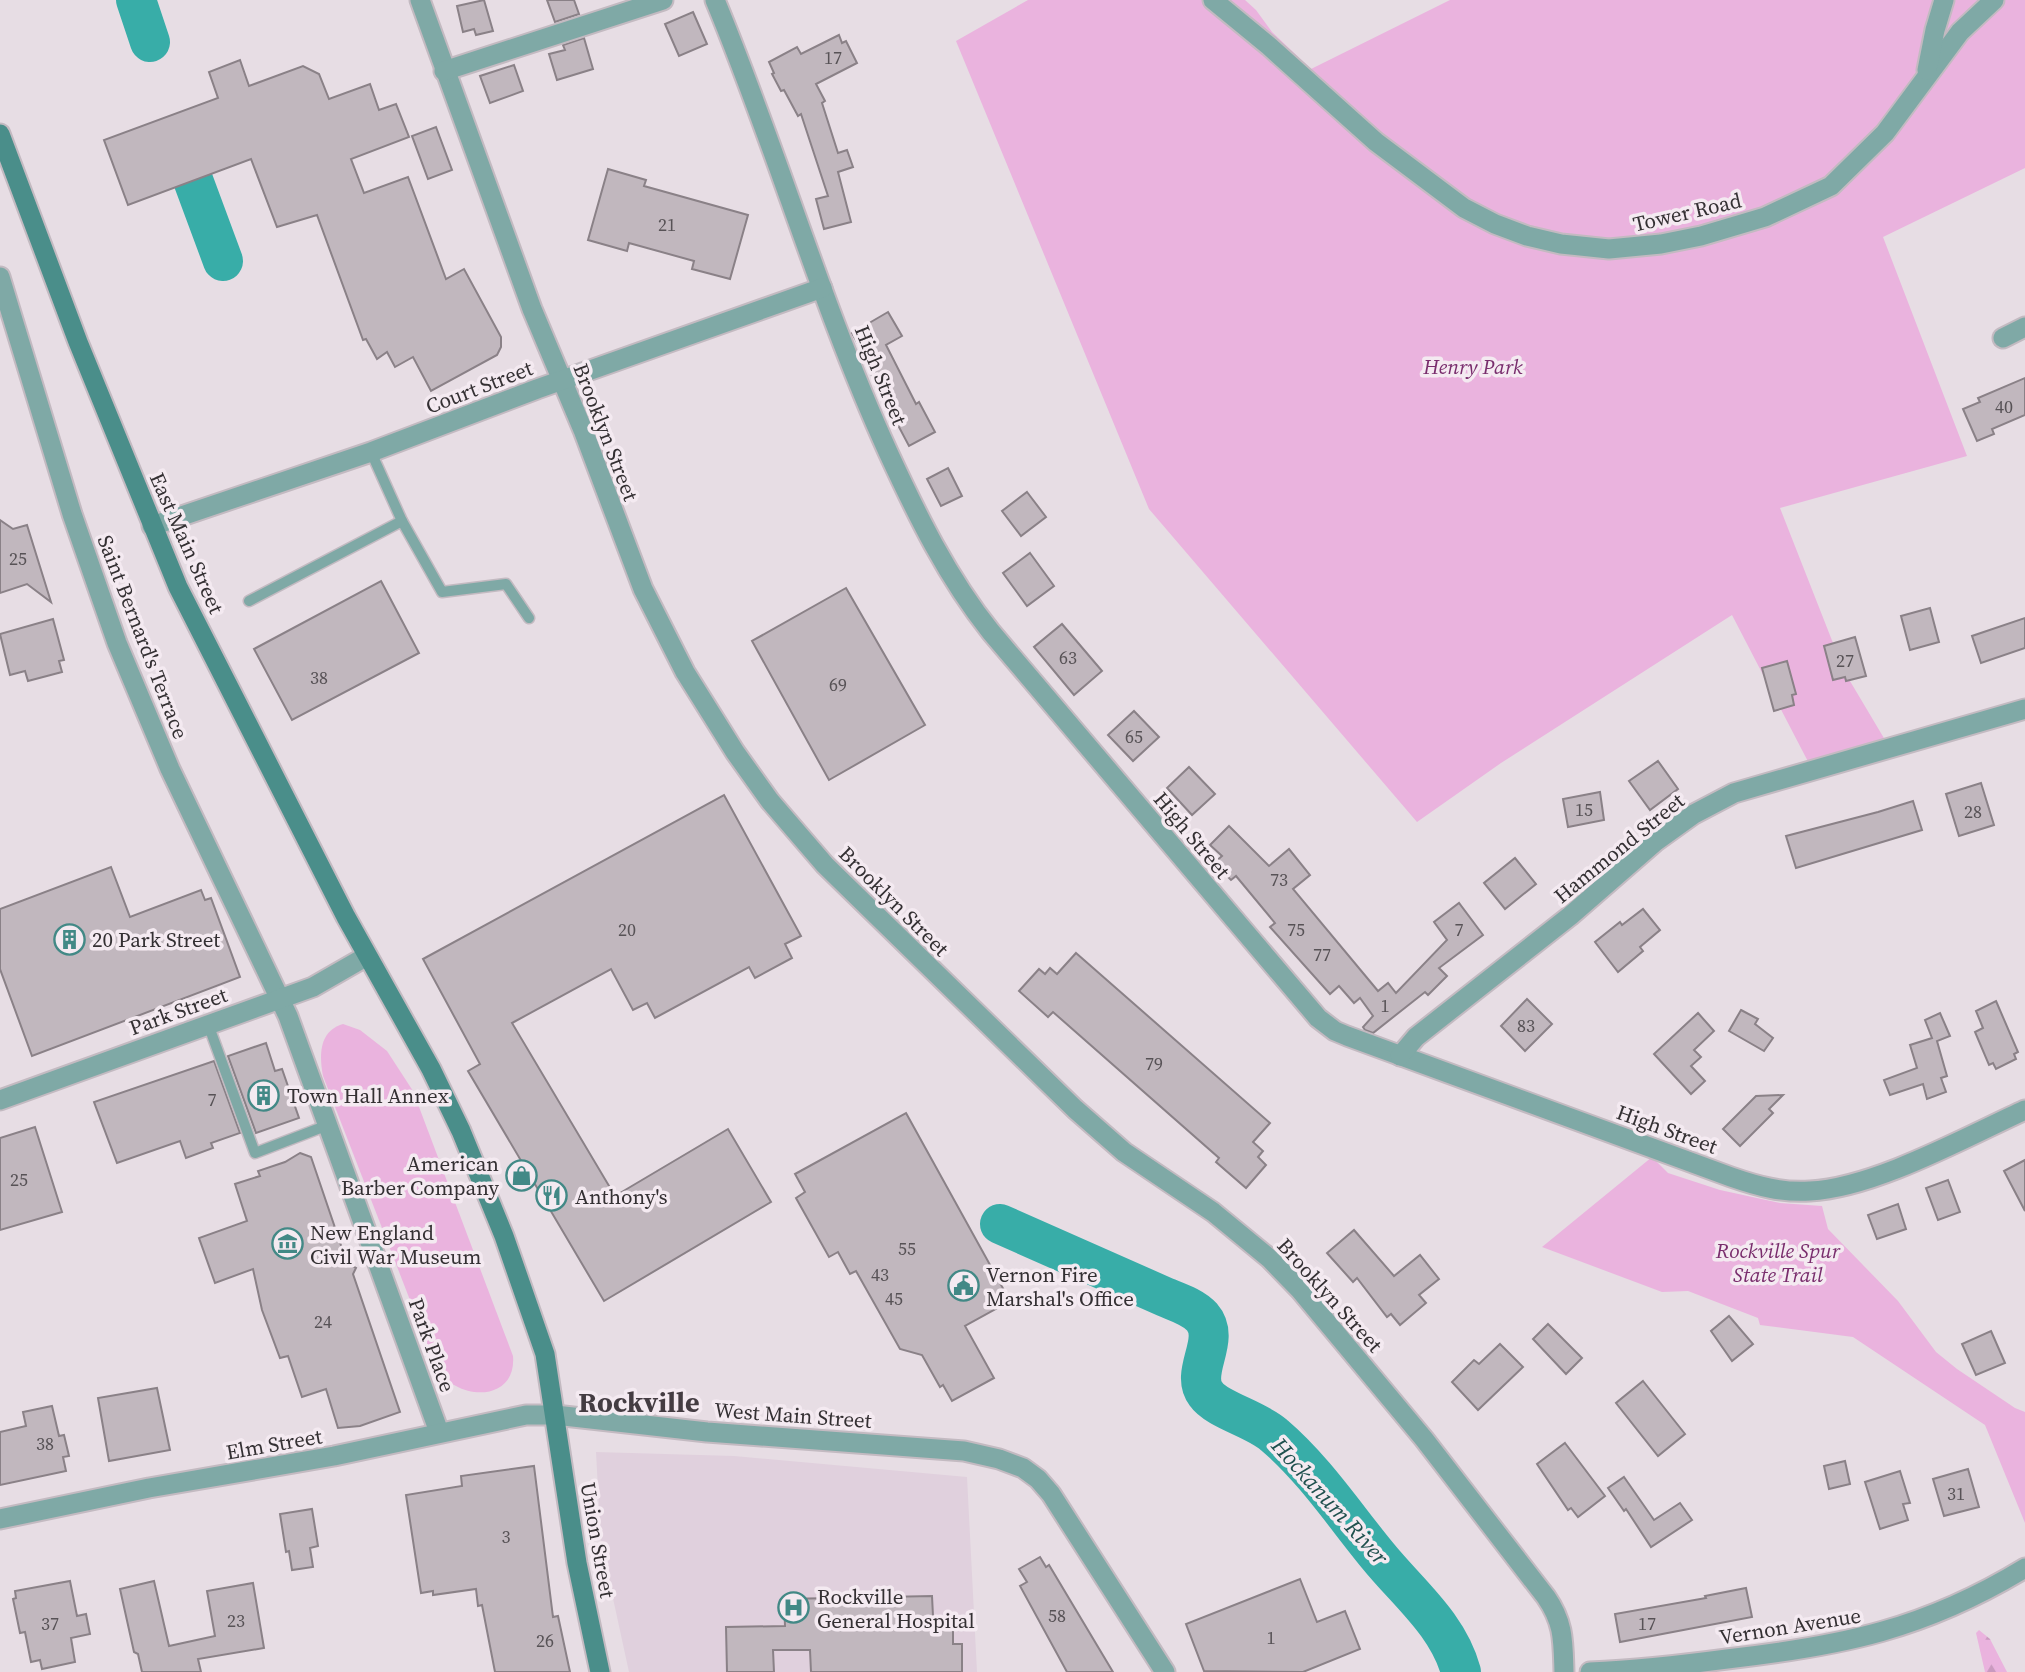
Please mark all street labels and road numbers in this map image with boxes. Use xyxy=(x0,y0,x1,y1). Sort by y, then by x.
street label: Tower Road xyxy=(1630,185,1744,239)
street label: High Street xyxy=(848,321,914,429)
street label: Court Street xyxy=(421,353,537,421)
street label: Brooklyn Street xyxy=(566,359,646,505)
street label: East Main Street xyxy=(143,468,231,618)
street label: Saint Bernard's Terrace xyxy=(91,531,195,743)
street label: High Street xyxy=(1147,785,1237,885)
street label: Hammond Street xyxy=(1548,786,1690,910)
street label: Brooklyn Street xyxy=(833,840,956,963)
street label: Park Street xyxy=(125,980,231,1042)
street label: High Street xyxy=(1613,1097,1722,1161)
street label: Brooklyn Street xyxy=(1271,1231,1389,1359)
street label: Park Place xyxy=(402,1294,462,1396)
street label: West Main Street xyxy=(713,1395,873,1435)
street label: Elm Street xyxy=(224,1421,324,1467)
street label: Union Street xyxy=(574,1480,622,1600)
street label: Vernon Avenue xyxy=(1717,1600,1863,1652)

